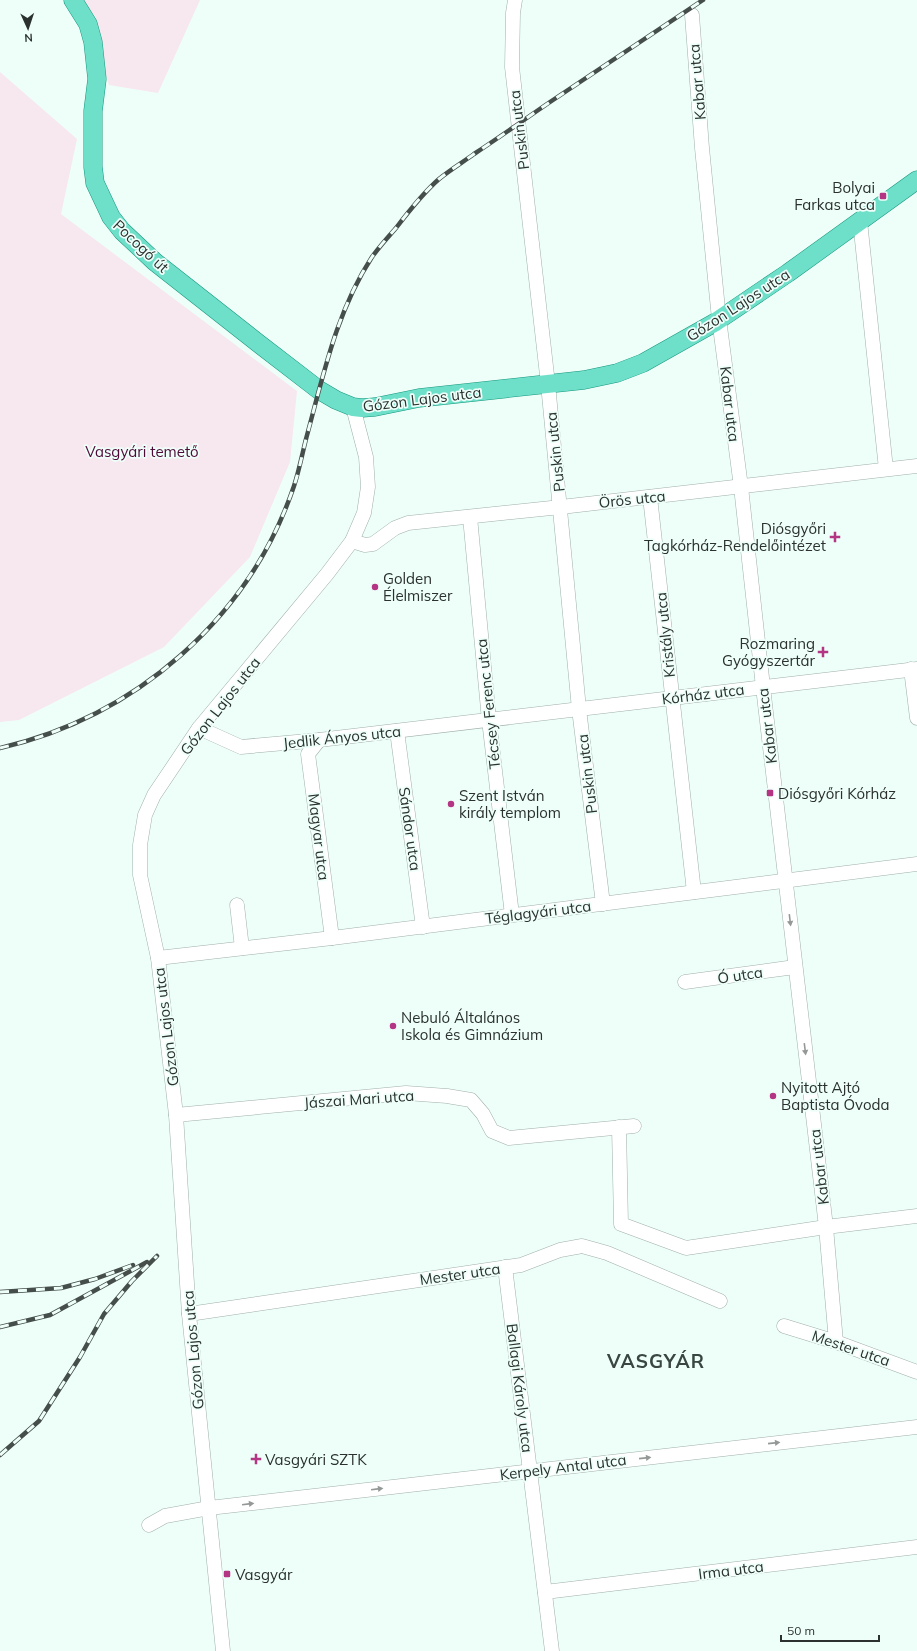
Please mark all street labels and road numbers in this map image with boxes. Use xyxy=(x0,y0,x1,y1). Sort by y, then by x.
street label: Kabar utca xyxy=(684,43,710,121)
street label: Puskin utca xyxy=(505,89,533,171)
street label: Pocogó út xyxy=(109,215,173,277)
street label: Gózon Lajos utca xyxy=(683,265,793,345)
street label: Kabar utca xyxy=(716,365,744,443)
street label: Gózon Lajos utca xyxy=(362,382,482,416)
street label: Puskin utca xyxy=(541,411,569,493)
street label: Örös utca xyxy=(598,486,666,512)
street label: Kristály utca xyxy=(651,591,679,679)
street label: Técsey Ferenc utca xyxy=(472,638,504,770)
street label: Gózon Lajos utca xyxy=(176,653,264,759)
street label: Kórház utca xyxy=(661,680,745,708)
street label: Kabar utca xyxy=(753,687,781,765)
street label: Jedlik Ányos utca xyxy=(282,721,402,753)
street label: Puskin utca xyxy=(573,733,601,815)
street label: Sándor utca xyxy=(395,786,425,872)
street label: Magyar utca xyxy=(304,793,334,881)
street label: Téglagyári utca xyxy=(484,896,592,928)
street label: Ó utca xyxy=(716,962,764,988)
street label: Gózon Lajos utca xyxy=(149,967,183,1087)
street label: Jászai Mari utca xyxy=(303,1086,415,1112)
street label: Kabar utca xyxy=(805,1128,833,1206)
street label: Mester utca xyxy=(418,1259,502,1289)
street label: Gózon Lajos utca xyxy=(178,1290,208,1410)
street label: Ballagi Károly utca xyxy=(503,1322,537,1454)
street label: Mester utca xyxy=(809,1326,893,1370)
street label: Kerpely Antal utca xyxy=(499,1450,627,1484)
street label: Irma utca xyxy=(697,1557,765,1583)

